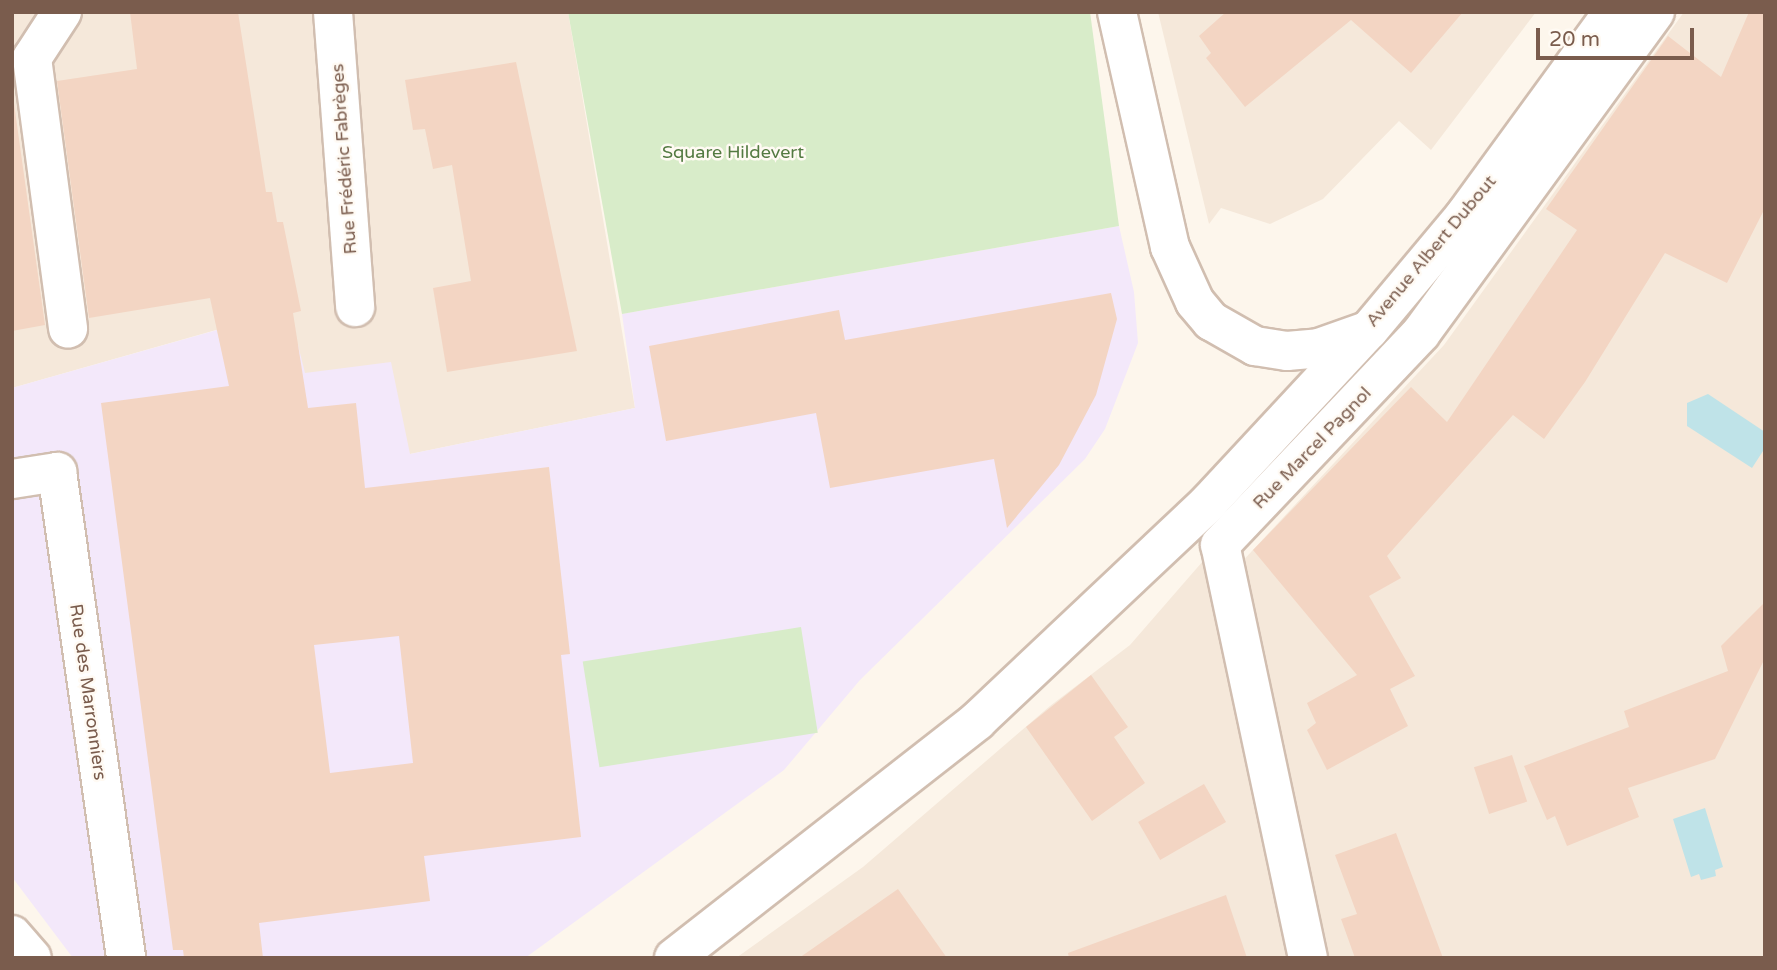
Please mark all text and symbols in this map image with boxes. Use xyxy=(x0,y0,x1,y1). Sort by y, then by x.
scale bar xyxy=(1539,14,1696,58)
text: 20 m xyxy=(1549,27,1600,52)
street label: Rue Frédéric Fabrèges xyxy=(327,63,361,255)
park label: Square Hildevert xyxy=(662,141,804,163)
street label: Avenue Albert Dubout xyxy=(1361,171,1501,331)
street label: Rue Marcel Pagnol xyxy=(1248,383,1376,513)
street label: Rue des Marronniers xyxy=(65,603,111,781)

